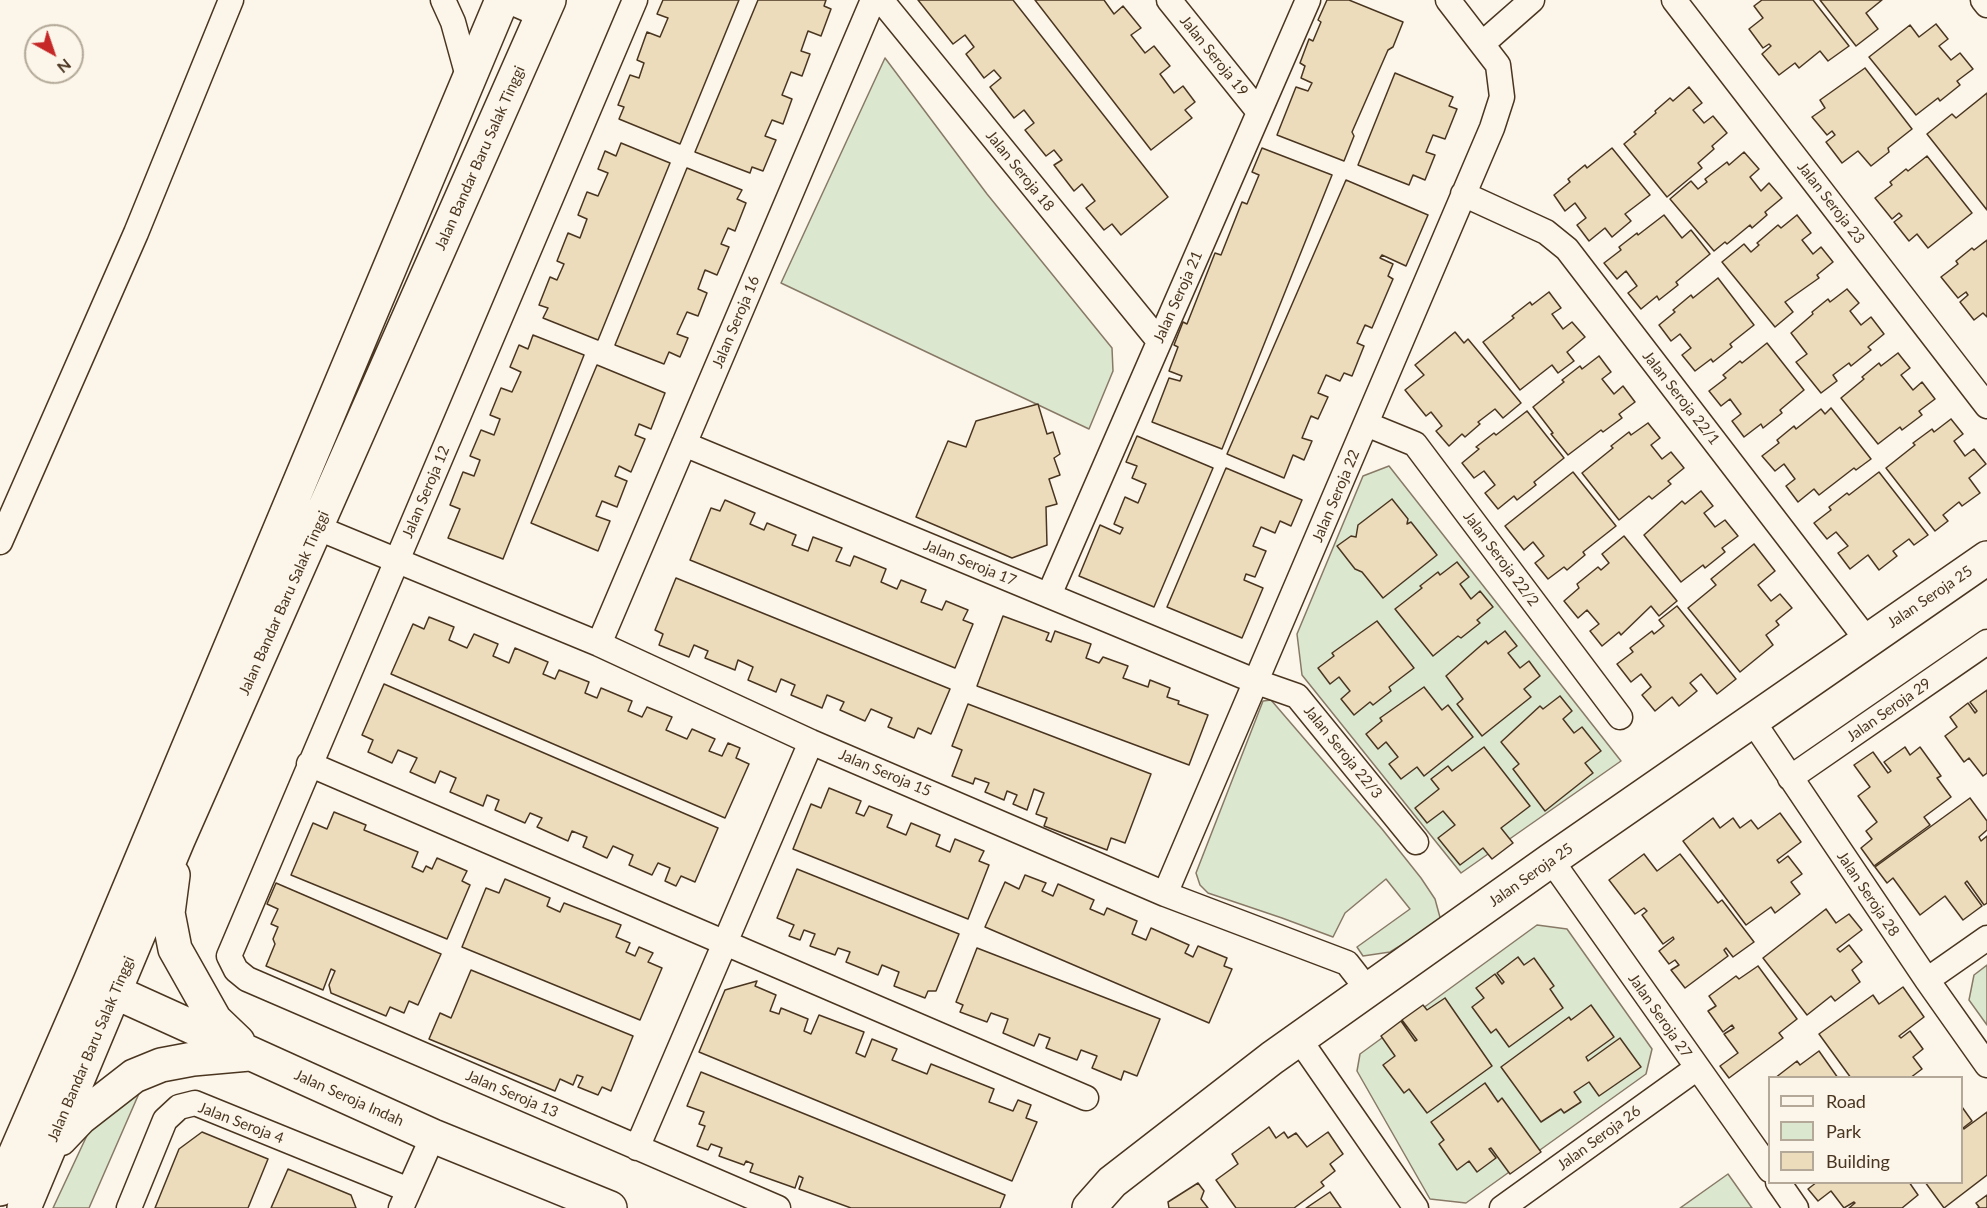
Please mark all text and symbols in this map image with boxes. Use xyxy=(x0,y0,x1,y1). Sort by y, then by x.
street label: Jalan Seroja 19 xyxy=(1176,12,1252,100)
north arrow xyxy=(24,24,84,84)
text: N xyxy=(54,55,75,78)
street label: Jalan Bandar Baru Salak Tinggi xyxy=(431,63,529,253)
street label: Jalan Seroja 18 xyxy=(982,127,1058,215)
street label: Jalan Seroja 23 xyxy=(1794,159,1868,247)
street label: Jalan Seroja 21 xyxy=(1150,248,1206,346)
street label: Jalan Seroja 16 xyxy=(708,273,764,371)
street label: Jalan Seroja 22/1 xyxy=(1639,347,1723,449)
street label: Jalan Seroja 12 xyxy=(398,443,454,541)
street label: Jalan Seroja 22 xyxy=(1308,447,1364,545)
street label: Jalan Bandar Baru Salak Tinggi xyxy=(235,508,333,698)
street label: Jalan Seroja 22/2 xyxy=(1459,508,1543,610)
street label: Jalan Seroja 17 xyxy=(921,536,1019,590)
street label: Jalan Seroja 25 xyxy=(1884,562,1976,632)
street label: Jalan Seroja 29 xyxy=(1843,674,1935,746)
street label: Jalan Seroja 22/3 xyxy=(1300,702,1386,802)
street label: Jalan Seroja 15 xyxy=(836,745,934,801)
street label: Jalan Seroja 25 xyxy=(1485,839,1577,911)
street label: Jalan Seroja 28 xyxy=(1833,848,1903,940)
street label: Jalan Bandar Baru Salak Tinggi xyxy=(44,954,138,1144)
street label: Jalan Seroja 27 xyxy=(1624,970,1696,1062)
street label: Jalan Seroja Indah xyxy=(291,1066,407,1130)
street label: Jalan Seroja 13 xyxy=(463,1066,561,1122)
legend xyxy=(1768,1076,1963,1184)
text: Road xyxy=(1826,1090,1866,1112)
street label: Jalan Seroja 4 xyxy=(196,1098,286,1148)
street label: Jalan Seroja 26 xyxy=(1554,1102,1644,1174)
text: Park xyxy=(1826,1120,1861,1142)
text: Building xyxy=(1826,1150,1890,1172)

